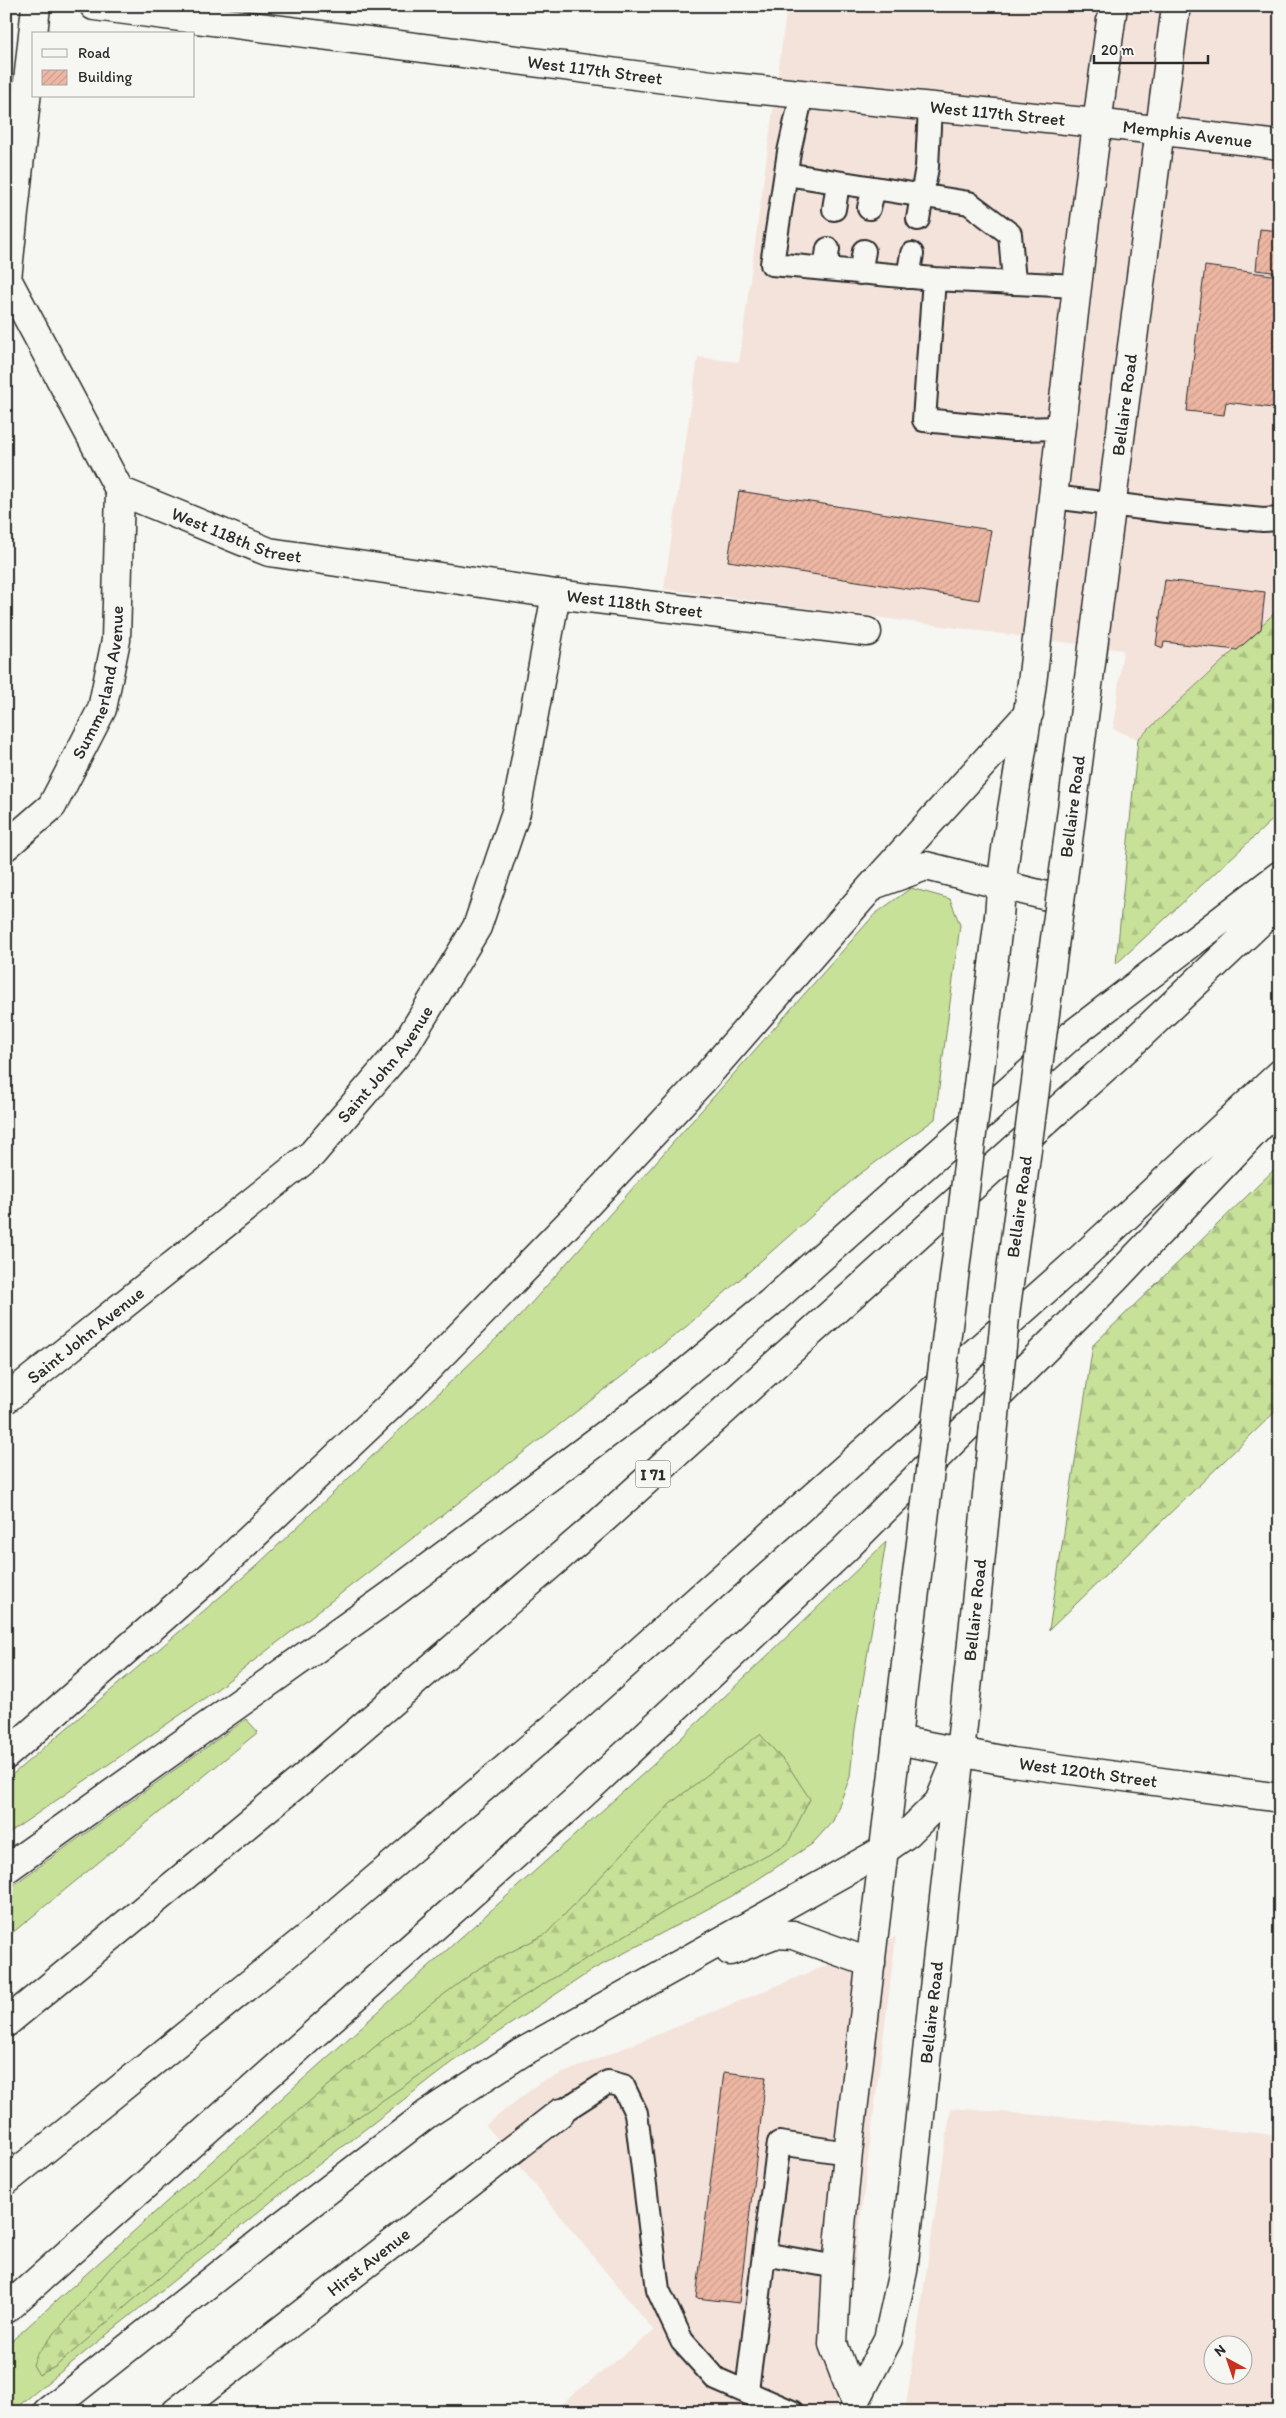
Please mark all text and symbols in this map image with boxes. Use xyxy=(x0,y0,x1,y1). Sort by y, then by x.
legend xyxy=(32,32,195,98)
scale bar xyxy=(1094,32,1207,64)
text: 20 m xyxy=(1101,41,1135,59)
text: Road xyxy=(78,44,111,62)
street label: West 117th Street xyxy=(526,50,664,90)
text: Building xyxy=(78,68,132,86)
street label: West 117th Street xyxy=(929,96,1067,131)
street label: Memphis Avenue xyxy=(1121,115,1253,153)
street label: Bellaire Road xyxy=(1107,352,1142,457)
street label: West 118th Street xyxy=(168,502,303,568)
street label: West 118th Street xyxy=(565,584,704,623)
street label: Summerland Avenue xyxy=(67,605,128,763)
street label: Bellaire Road xyxy=(1055,754,1090,859)
street label: Saint John Avenue xyxy=(332,1001,438,1128)
street label: Bellaire Road xyxy=(1002,1154,1037,1259)
street label: Saint John Avenue xyxy=(23,1282,149,1389)
road number: I 71 xyxy=(636,1460,670,1488)
street label: Bellaire Road xyxy=(959,1558,991,1662)
street label: West 120th Street xyxy=(1018,1752,1159,1792)
street label: Bellaire Road xyxy=(915,1960,948,2065)
street label: Hirst Avenue xyxy=(323,2223,415,2301)
north arrow xyxy=(1204,2336,1254,2386)
text: N xyxy=(1211,2341,1229,2360)

